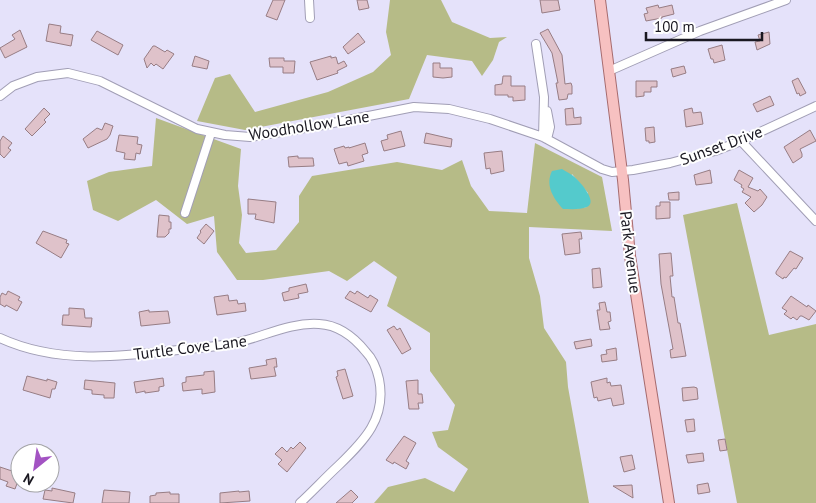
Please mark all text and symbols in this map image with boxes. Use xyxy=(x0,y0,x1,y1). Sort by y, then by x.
scale bar xyxy=(646,10,762,42)
text: 100 m xyxy=(654,17,695,36)
street label: Woodhollow Lane xyxy=(247,106,371,144)
street label: Sunset Drive xyxy=(677,121,765,169)
street label: Park Avenue xyxy=(616,210,646,294)
street label: Turtle Cove Lane xyxy=(132,330,248,364)
north arrow xyxy=(10,443,60,493)
text: N xyxy=(20,469,37,489)

